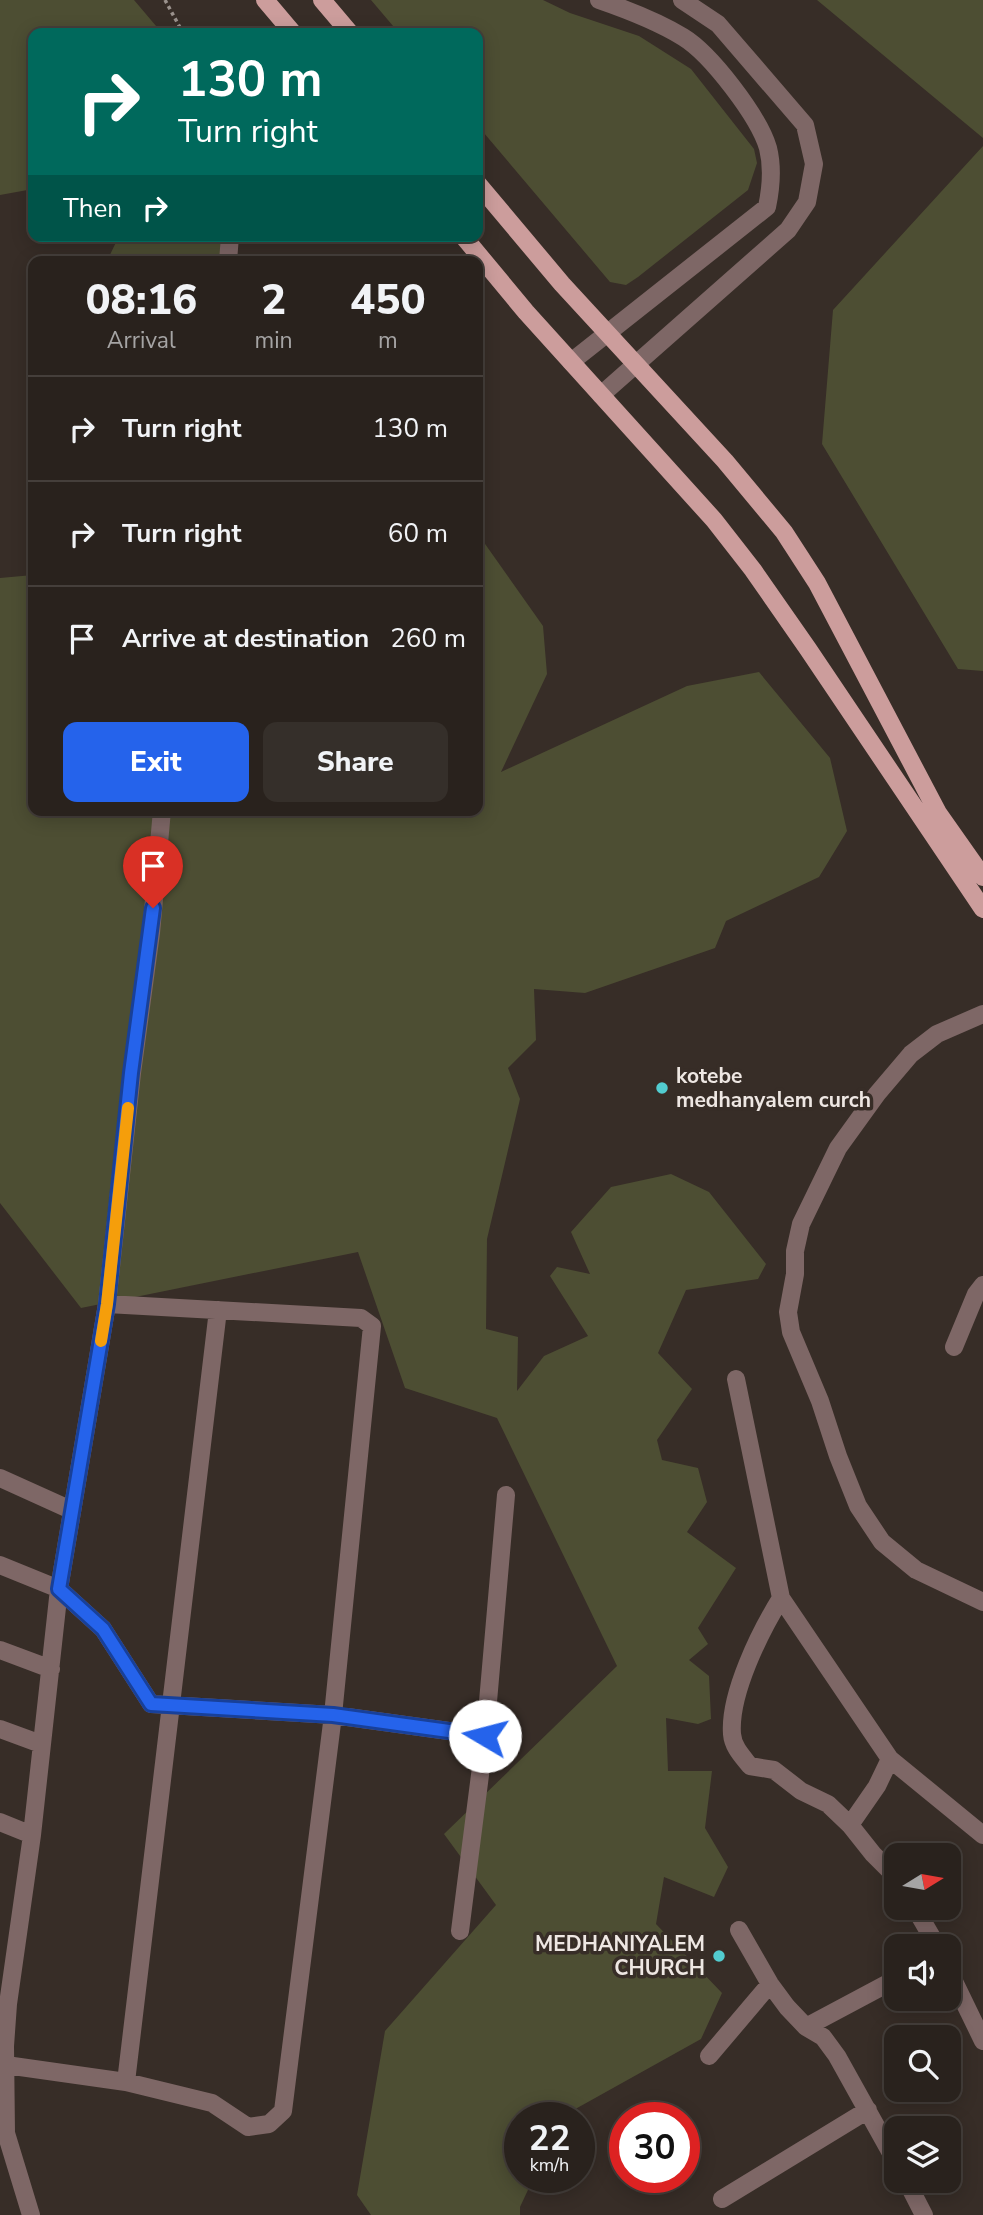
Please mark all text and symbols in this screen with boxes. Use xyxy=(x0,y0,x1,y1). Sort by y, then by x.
text: 130 m xyxy=(178,46,322,113)
icon: right xyxy=(63,56,154,147)
text: Turn right xyxy=(178,110,318,153)
icon: right xyxy=(136,189,174,227)
text: Then xyxy=(63,191,122,226)
text: 08:16 xyxy=(85,272,197,329)
text: 2 xyxy=(261,272,286,329)
text: 450 xyxy=(350,272,426,329)
text: Arrival xyxy=(107,325,176,356)
text: min xyxy=(255,325,293,356)
text: m xyxy=(378,325,398,356)
icon: right xyxy=(63,410,101,448)
text: Turn right xyxy=(122,411,241,446)
text: 130 m xyxy=(372,411,448,446)
icon: right xyxy=(63,515,101,553)
text: Turn right xyxy=(122,516,241,551)
text: 60 m xyxy=(388,516,448,551)
icon: arrive xyxy=(63,620,101,658)
text: Arrive at destination xyxy=(122,621,369,656)
text: 260 m xyxy=(390,621,466,656)
button: Exit xyxy=(63,722,249,802)
button: Share xyxy=(263,722,448,802)
pin xyxy=(123,836,183,908)
icon: arrive xyxy=(134,847,172,885)
place label: kotebe medhanyalem curch xyxy=(676,1062,871,1114)
marker: kotebe medhanyalem curch xyxy=(654,1080,670,1096)
position arrow xyxy=(448,1699,522,1773)
north arrow xyxy=(884,1843,961,1920)
map controls xyxy=(884,1843,961,2193)
place label: MEDHANIYALEM CHURCH xyxy=(535,1930,705,1982)
button: sound xyxy=(884,1934,961,2011)
marker: MEDHANIYALEM CHURCH xyxy=(711,1948,727,1964)
button: search xyxy=(884,2025,961,2102)
speed limit sign: 30 xyxy=(609,2102,700,2193)
text: 22 xyxy=(528,2115,571,2162)
button: layers xyxy=(884,2116,961,2193)
text: km/h xyxy=(530,2153,569,2177)

